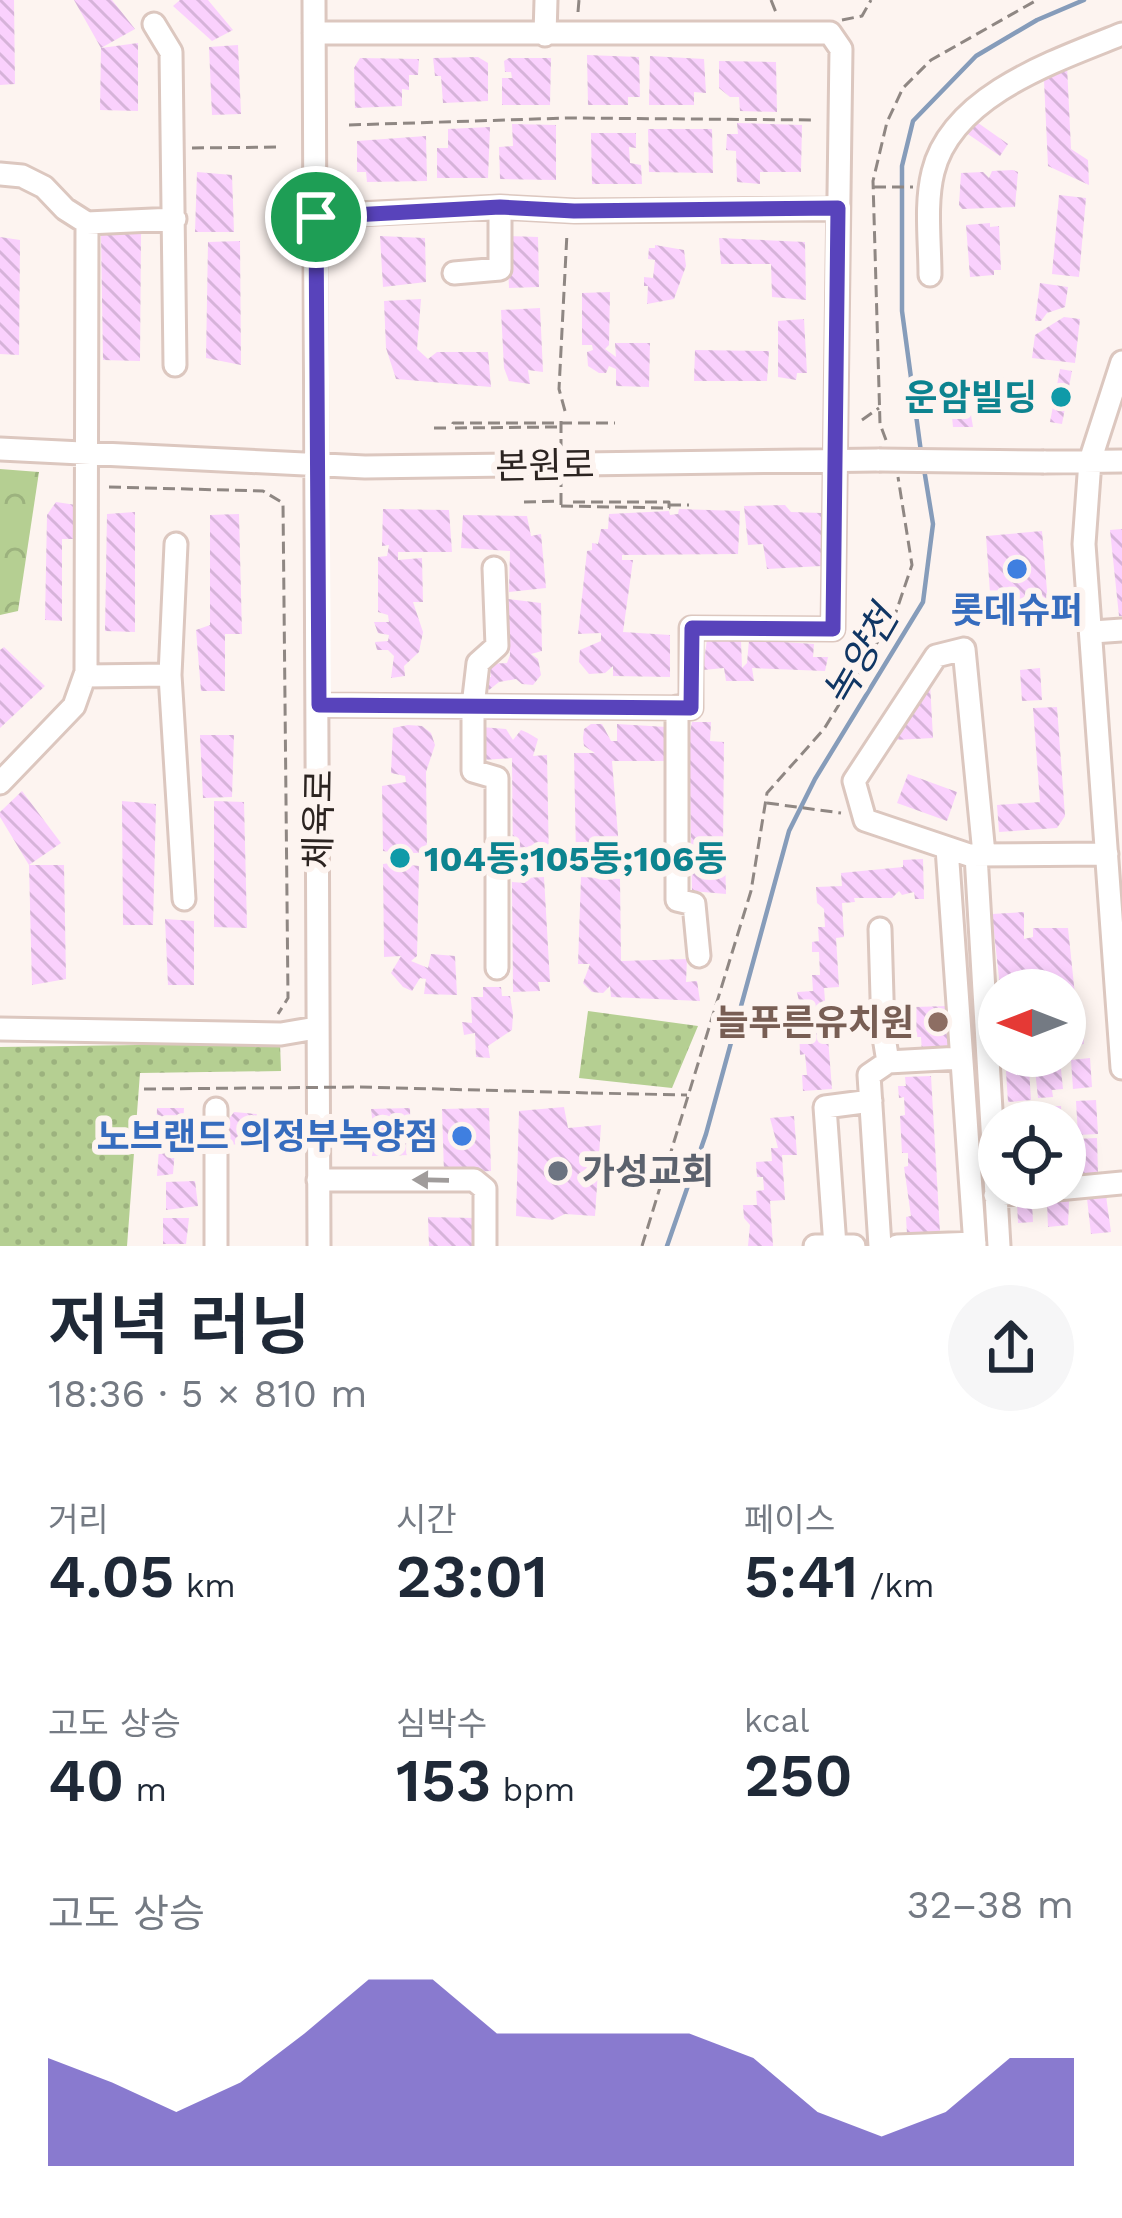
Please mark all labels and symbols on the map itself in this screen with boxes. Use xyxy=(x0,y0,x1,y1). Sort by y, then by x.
pin xyxy=(265,166,367,268)
place label: 운암빌딩 xyxy=(905,377,1037,419)
marker: 운암빌딩 xyxy=(1048,384,1074,410)
street label: 본원로 xyxy=(495,444,595,488)
marker: 롯데슈퍼 xyxy=(1004,556,1030,582)
place label: 롯데슈퍼 xyxy=(951,590,1083,632)
water label: 녹양천 xyxy=(814,595,909,714)
street label: 체육로 xyxy=(297,769,341,869)
place label: 104동;105동;106동 xyxy=(424,838,727,880)
marker: 104동;105동;106동 xyxy=(387,845,413,871)
north arrow xyxy=(978,969,1086,1077)
place label: 늘푸른유치원 xyxy=(715,1002,914,1044)
marker: 늘푸른유치원 xyxy=(925,1009,951,1035)
place label: 노브랜드 의정부녹양점 xyxy=(97,1116,438,1158)
marker: 노브랜드 의정부녹양점 xyxy=(449,1123,475,1149)
place label: 가성교회 xyxy=(582,1151,714,1193)
marker: 가성교회 xyxy=(545,1158,571,1184)
one-way arrow xyxy=(411,1170,449,1190)

